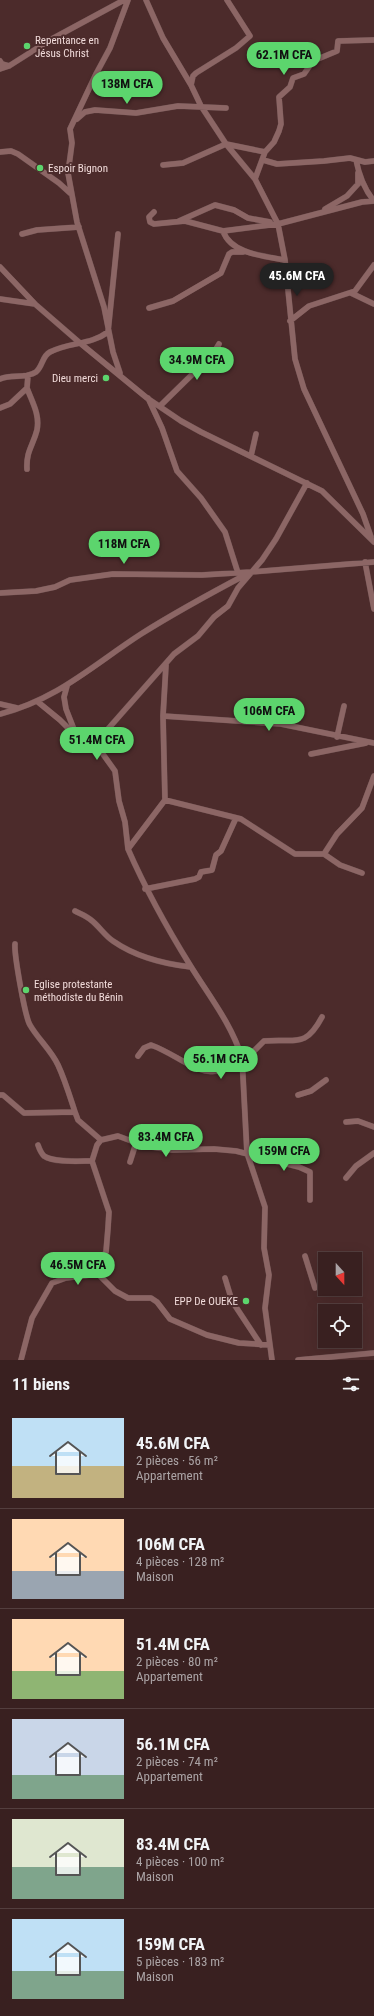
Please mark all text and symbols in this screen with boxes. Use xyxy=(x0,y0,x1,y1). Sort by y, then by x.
place label: Repentance en Jésus Christ xyxy=(35,34,99,60)
marker: Repentance en Jésus Christ xyxy=(22,41,32,51)
pin: 62.1M CFA xyxy=(238,42,330,76)
text: 62.1M CFA xyxy=(256,47,312,62)
pin: 138M CFA xyxy=(86,71,168,105)
text: 138M CFA xyxy=(101,76,153,91)
place label: Espoir Bignon xyxy=(48,162,108,175)
marker: Espoir Bignon xyxy=(35,163,45,173)
pin: 45.6M CFA xyxy=(251,263,343,297)
text: 45.6M CFA xyxy=(269,268,325,283)
pin: 34.9M CFA xyxy=(151,347,243,381)
text: 34.9M CFA xyxy=(169,352,225,367)
place label: Dieu merci xyxy=(52,372,98,385)
marker: Dieu merci xyxy=(101,373,111,383)
pin: 118M CFA xyxy=(83,531,165,565)
text: 118M CFA xyxy=(98,536,150,551)
pin: 106M CFA xyxy=(228,698,310,732)
text: 106M CFA xyxy=(243,703,295,718)
pin: 51.4M CFA xyxy=(51,727,143,761)
text: 51.4M CFA xyxy=(69,732,125,747)
place label: Eglise protestante méthodiste du Bénin xyxy=(34,978,123,1004)
marker: Eglise protestante méthodiste du Bénin xyxy=(21,985,31,995)
pin: 56.1M CFA xyxy=(175,1046,267,1080)
text: 56.1M CFA xyxy=(193,1051,249,1066)
pin: 83.4M CFA xyxy=(120,1124,212,1158)
text: 83.4M CFA xyxy=(138,1129,194,1144)
pin: 159M CFA xyxy=(243,1138,325,1172)
text: 159M CFA xyxy=(258,1143,310,1158)
pin: 46.5M CFA xyxy=(32,1252,124,1286)
north arrow xyxy=(318,1252,362,1296)
map controls xyxy=(318,1252,362,1348)
text: 46.5M CFA xyxy=(50,1257,106,1272)
place label: EPP De OUEKE xyxy=(174,1295,239,1308)
marker: EPP De OUEKE xyxy=(241,1296,251,1306)
button: locate xyxy=(318,1304,362,1348)
icon: filters xyxy=(340,1373,362,1395)
text: 11 biens xyxy=(12,1374,70,1394)
text: 45.6M CFA xyxy=(136,1433,210,1453)
icon: home xyxy=(44,1434,92,1482)
text: 2 pièces · 56 m² xyxy=(136,1453,218,1468)
text: Appartement xyxy=(136,1468,203,1483)
text: 106M CFA xyxy=(136,1534,205,1554)
icon: home xyxy=(44,1535,92,1583)
text: 4 pièces · 128 m² xyxy=(136,1554,224,1569)
text: Maison xyxy=(136,1569,174,1584)
text: 51.4M CFA xyxy=(136,1634,210,1654)
icon: home xyxy=(44,1635,92,1683)
text: 2 pièces · 80 m² xyxy=(136,1654,218,1669)
text: Appartement xyxy=(136,1669,203,1684)
text: 56.1M CFA xyxy=(136,1734,210,1754)
icon: home xyxy=(44,1735,92,1783)
text: 2 pièces · 74 m² xyxy=(136,1754,218,1769)
text: Appartement xyxy=(136,1769,203,1784)
text: 83.4M CFA xyxy=(136,1834,210,1854)
icon: home xyxy=(44,1835,92,1883)
text: 4 pièces · 100 m² xyxy=(136,1854,224,1869)
text: Maison xyxy=(136,1869,174,1884)
text: 159M CFA xyxy=(136,1934,205,1954)
icon: home xyxy=(44,1935,92,1983)
text: 5 pièces · 183 m² xyxy=(136,1954,224,1969)
text: Maison xyxy=(136,1969,174,1984)

